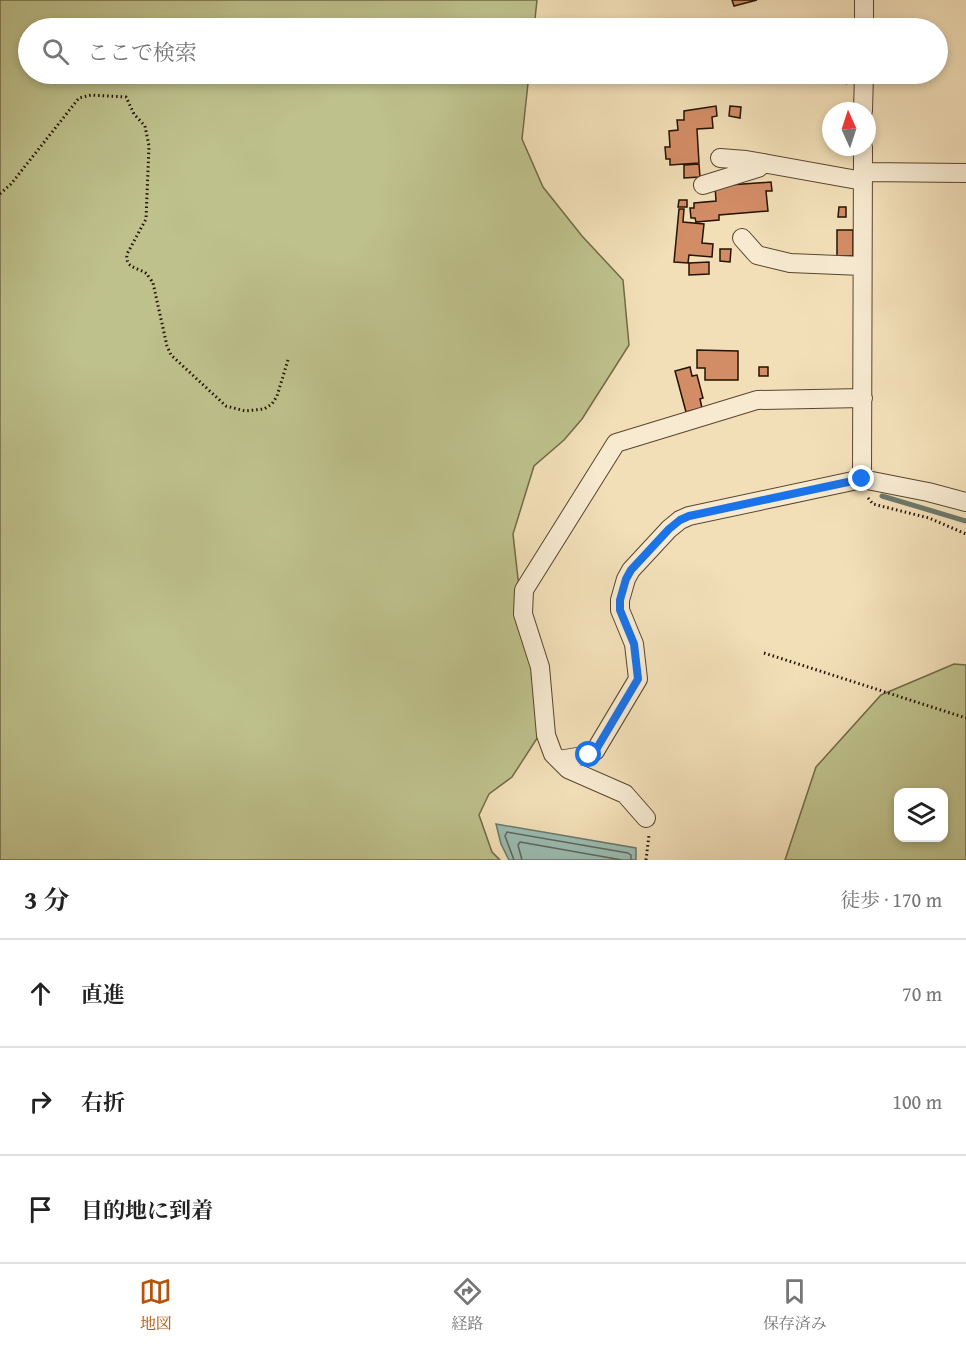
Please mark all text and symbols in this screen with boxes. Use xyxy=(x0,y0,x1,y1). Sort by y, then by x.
search box xyxy=(18,18,948,84)
icon: search xyxy=(39,35,72,68)
text: ここで検索 xyxy=(87,36,197,68)
north arrow xyxy=(822,102,876,156)
route end xyxy=(848,465,874,491)
route start xyxy=(575,741,601,767)
map controls xyxy=(894,788,948,842)
button: layers xyxy=(894,788,948,842)
text: 3 分 xyxy=(24,880,69,919)
text: 徒歩 · 170 m xyxy=(840,885,942,914)
icon: ahead xyxy=(24,977,57,1010)
text: 直進 xyxy=(81,978,125,1010)
text: 70 m xyxy=(902,979,942,1008)
icon: right xyxy=(24,1085,57,1118)
text: 右折 xyxy=(81,1086,125,1118)
text: 100 m xyxy=(892,1087,942,1116)
icon: arrive xyxy=(24,1193,57,1226)
text: 目的地に到着 xyxy=(81,1194,213,1226)
tab: 地図 xyxy=(139,1275,172,1335)
tab: 経路 xyxy=(451,1275,484,1335)
tab: 保存済み xyxy=(763,1275,827,1335)

